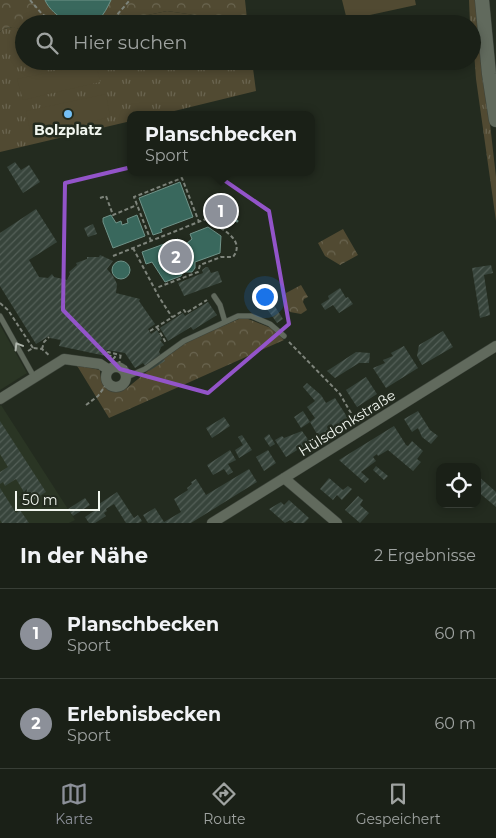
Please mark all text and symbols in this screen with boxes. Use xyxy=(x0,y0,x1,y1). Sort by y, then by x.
search box xyxy=(15,15,481,70)
icon: search xyxy=(33,29,61,57)
text: Hier suchen xyxy=(73,31,187,54)
marker: Bolzplatz xyxy=(62,108,74,120)
popup xyxy=(127,111,315,176)
place label: Bolzplatz xyxy=(34,121,102,139)
text: Planschbecken xyxy=(145,123,297,146)
text: Sport xyxy=(145,146,189,165)
pin: 1 xyxy=(205,192,237,230)
pin: 2 xyxy=(160,238,192,276)
your location xyxy=(252,284,278,310)
one-way arrow xyxy=(14,343,24,352)
street label: Hülsdonkstraße xyxy=(295,386,399,460)
map controls xyxy=(436,463,481,508)
button: locate xyxy=(436,463,481,508)
scale bar xyxy=(15,488,100,511)
text: 50 m xyxy=(22,491,58,509)
text: In der Nähe xyxy=(20,543,148,568)
text: 2 Ergebnisse xyxy=(374,546,476,565)
text: Planschbecken xyxy=(67,613,219,636)
text: 1 xyxy=(33,624,39,643)
text: 60 m xyxy=(434,624,476,643)
text: Sport xyxy=(67,636,111,655)
text: Erlebnisbecken xyxy=(67,703,221,726)
text: 2 xyxy=(31,714,41,733)
text: 60 m xyxy=(434,714,476,733)
text: Sport xyxy=(67,726,111,745)
tab: Karte xyxy=(55,780,93,828)
tab: Route xyxy=(203,780,245,828)
tab: Gespeichert xyxy=(356,780,441,828)

